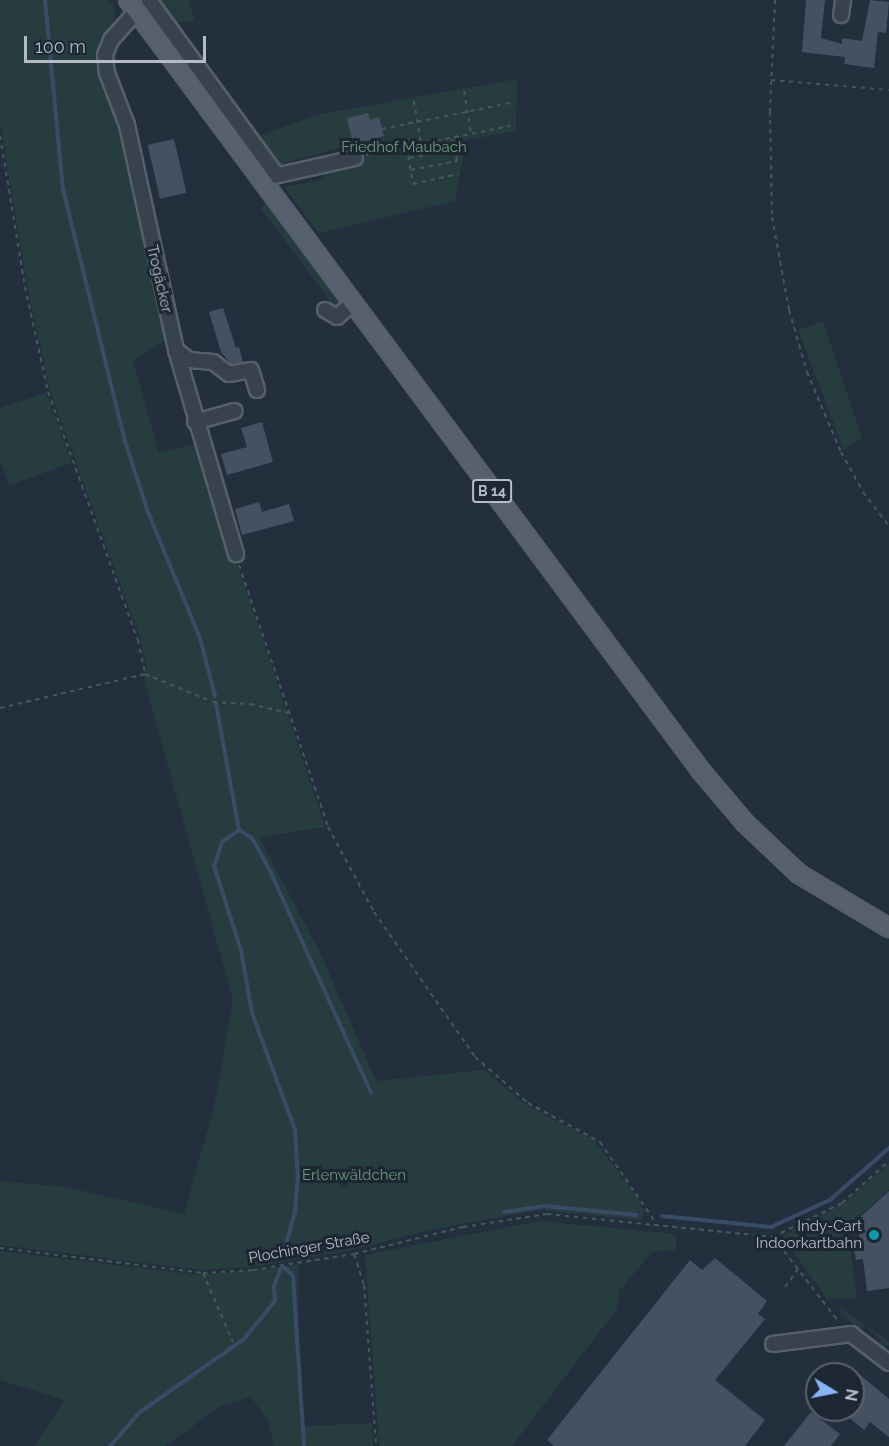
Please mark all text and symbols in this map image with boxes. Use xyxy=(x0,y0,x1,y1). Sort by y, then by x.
scale bar xyxy=(27,24,208,62)
text: 100 m xyxy=(35,36,86,57)
park label: Friedhof Maubach xyxy=(341,139,467,157)
street label: Trogäcker xyxy=(142,243,176,315)
road number: B 14 xyxy=(471,480,513,502)
park label: Erlenwäldchen xyxy=(302,1167,406,1185)
place label: Indy-Cart Indoorkartbahn xyxy=(756,1217,862,1252)
street label: Plochinger Straße xyxy=(247,1228,371,1268)
marker: Indy-Cart Indoorkartbahn xyxy=(867,1228,881,1242)
north arrow xyxy=(805,1362,865,1422)
text: N xyxy=(841,1387,862,1403)

